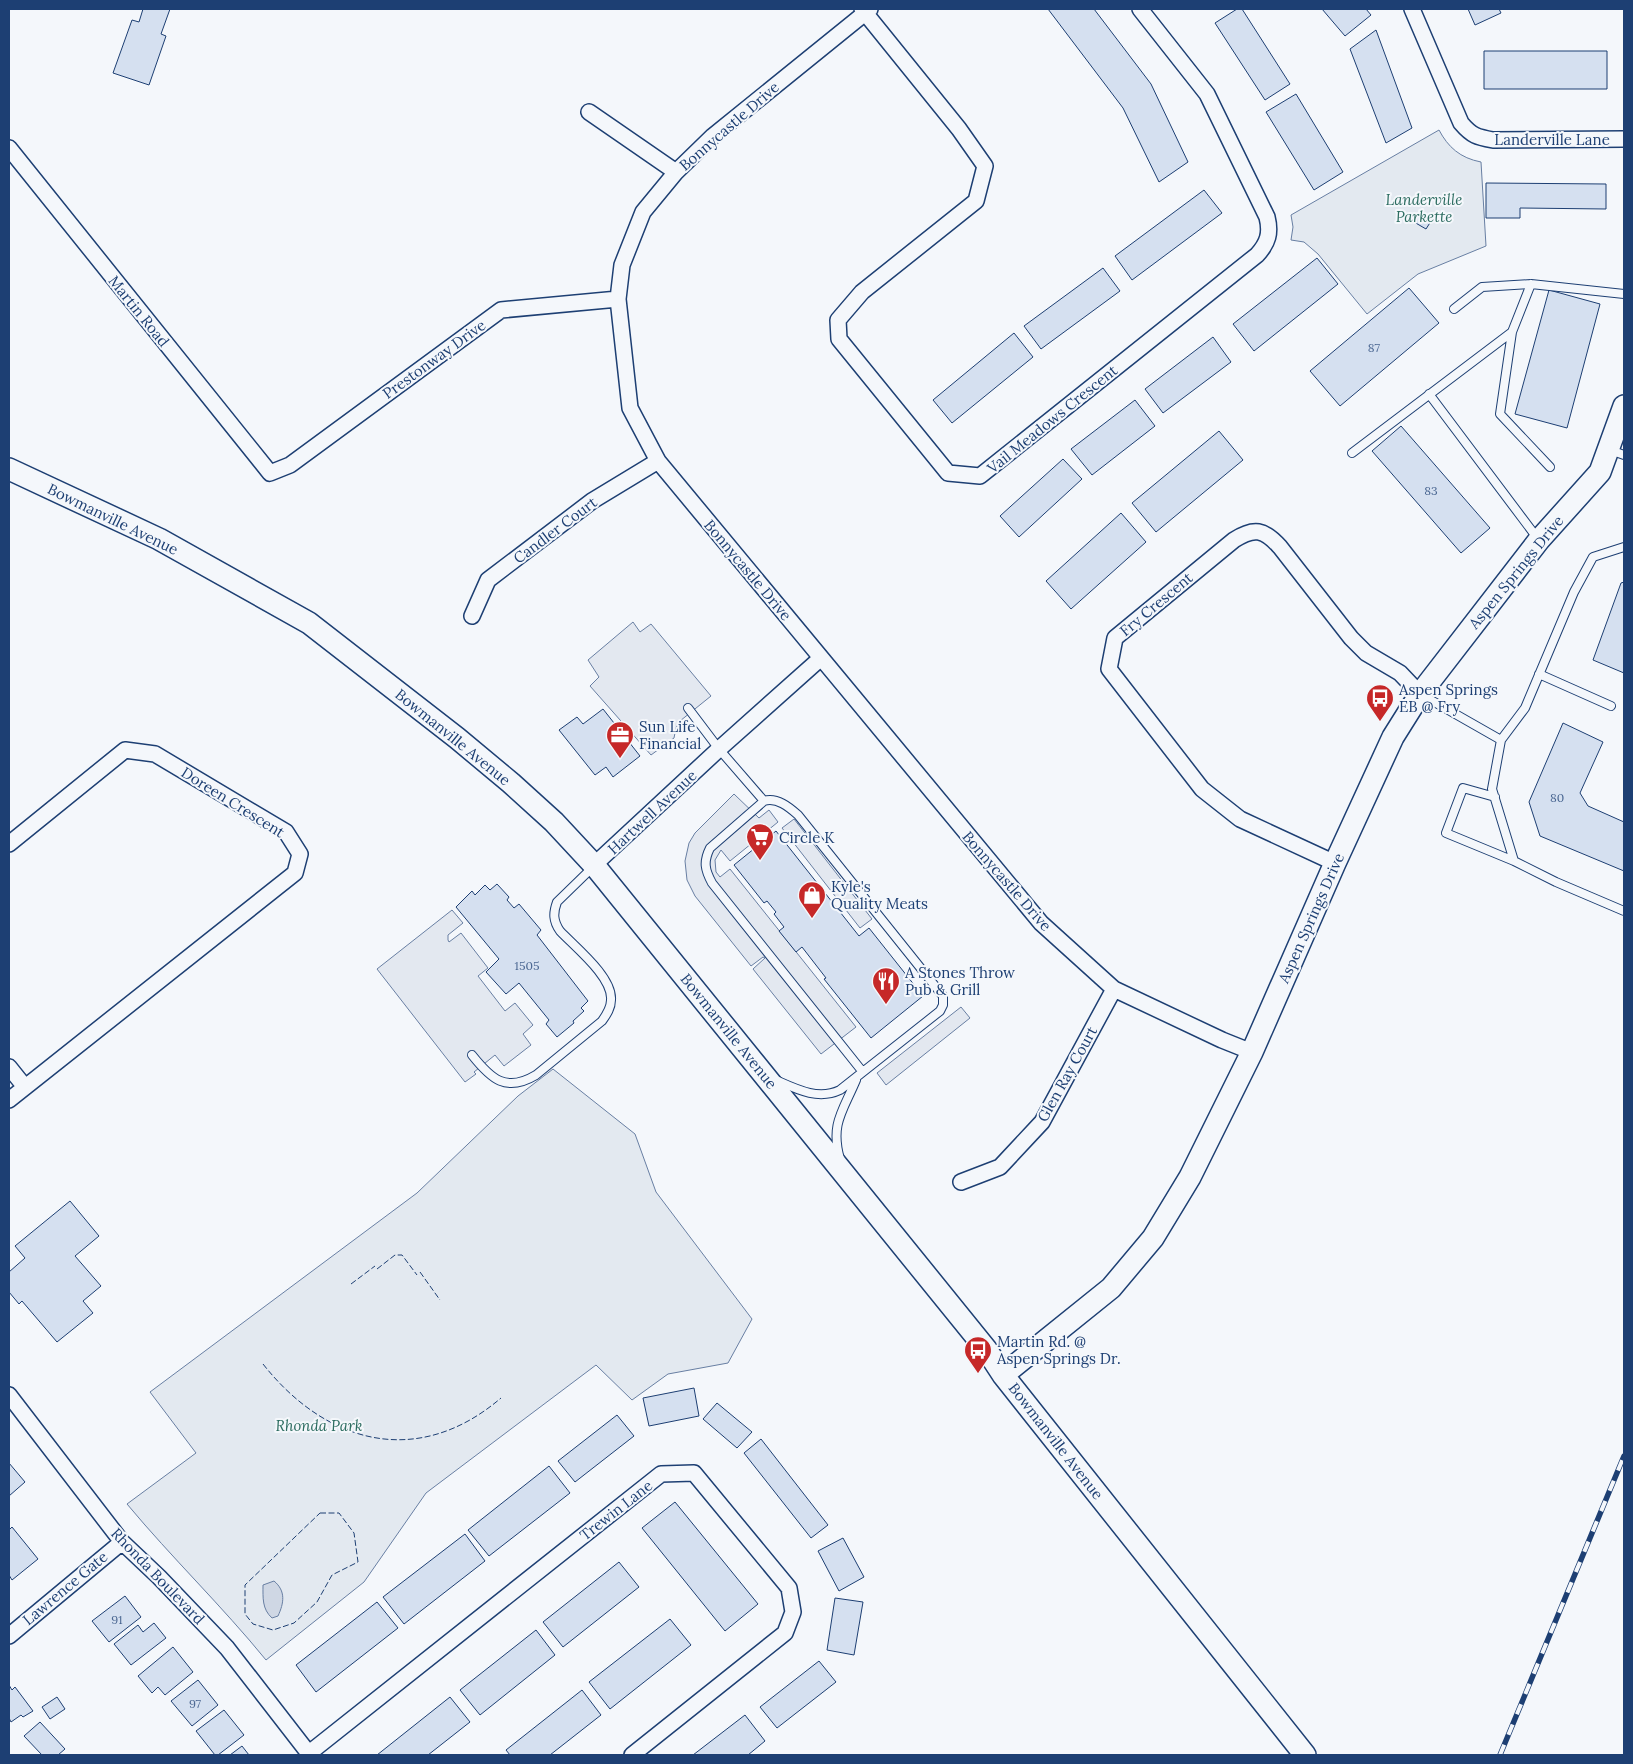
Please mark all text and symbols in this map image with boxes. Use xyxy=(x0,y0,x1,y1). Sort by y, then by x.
street label: Bonnycastle Drive xyxy=(675,77,783,175)
street label: Landerville Lane xyxy=(1494,130,1610,149)
park label: Landerville Parkette xyxy=(1386,190,1462,226)
street label: Martin Road xyxy=(105,272,173,350)
street label: Prestonway Drive xyxy=(379,315,489,403)
house number: 87 xyxy=(1368,340,1381,355)
street label: Vail Meadows Crescent xyxy=(982,360,1121,478)
street label: Bowmanville Avenue xyxy=(45,479,181,559)
house number: 83 xyxy=(1424,483,1438,498)
street label: Candler Court xyxy=(510,492,601,568)
street label: Aspen Springs Drive xyxy=(1464,511,1568,633)
street label: Bonnycastle Drive xyxy=(700,516,796,624)
street label: Fry Crescent xyxy=(1116,568,1197,640)
place label: Aspen Springs EB @ Fry xyxy=(1398,680,1498,716)
bus stop icon: Aspen Springs EB @ Fry xyxy=(1365,683,1395,722)
street label: Bowmanville Avenue xyxy=(391,685,515,789)
place label: Sun Life Financial xyxy=(639,717,701,753)
office icon: Sun Life Financial xyxy=(605,720,635,759)
street label: Doreen Crescent xyxy=(178,763,288,842)
street label: Hartwell Avenue xyxy=(603,766,701,858)
house number: 80 xyxy=(1550,790,1564,805)
supermarket icon: Circle K xyxy=(745,822,775,861)
street label: Bonnycastle Drive xyxy=(958,827,1056,935)
place label: Circle K xyxy=(779,828,835,847)
street label: Aspen Springs Drive xyxy=(1273,850,1348,987)
place label: Kyle's Quality Meats xyxy=(831,877,928,913)
shop icon: Kyle's Quality Meats xyxy=(797,880,827,919)
house number: 1505 xyxy=(515,958,539,973)
place label: A Stones Throw Pub & Grill xyxy=(904,963,1015,999)
restaurant icon: A Stones Throw Pub & Grill xyxy=(871,966,901,1005)
street label: Bowmanville Avenue xyxy=(677,969,781,1093)
street label: Glen Ray Court xyxy=(1033,1023,1101,1125)
place label: Martin Rd. @ Aspen Springs Dr. xyxy=(996,1332,1121,1368)
bus stop icon: Martin Rd. @ Aspen Springs Dr. xyxy=(963,1335,993,1374)
street label: Bowmanville Avenue xyxy=(1005,1379,1107,1503)
park label: Rhonda Park xyxy=(276,1416,363,1435)
street label: Trewin Lane xyxy=(576,1476,656,1544)
street label: Rhonda Boulevard xyxy=(107,1524,209,1628)
street label: Lawrence Gate xyxy=(19,1547,111,1629)
house number: 91 xyxy=(111,1612,123,1627)
house number: 97 xyxy=(189,1696,202,1711)

